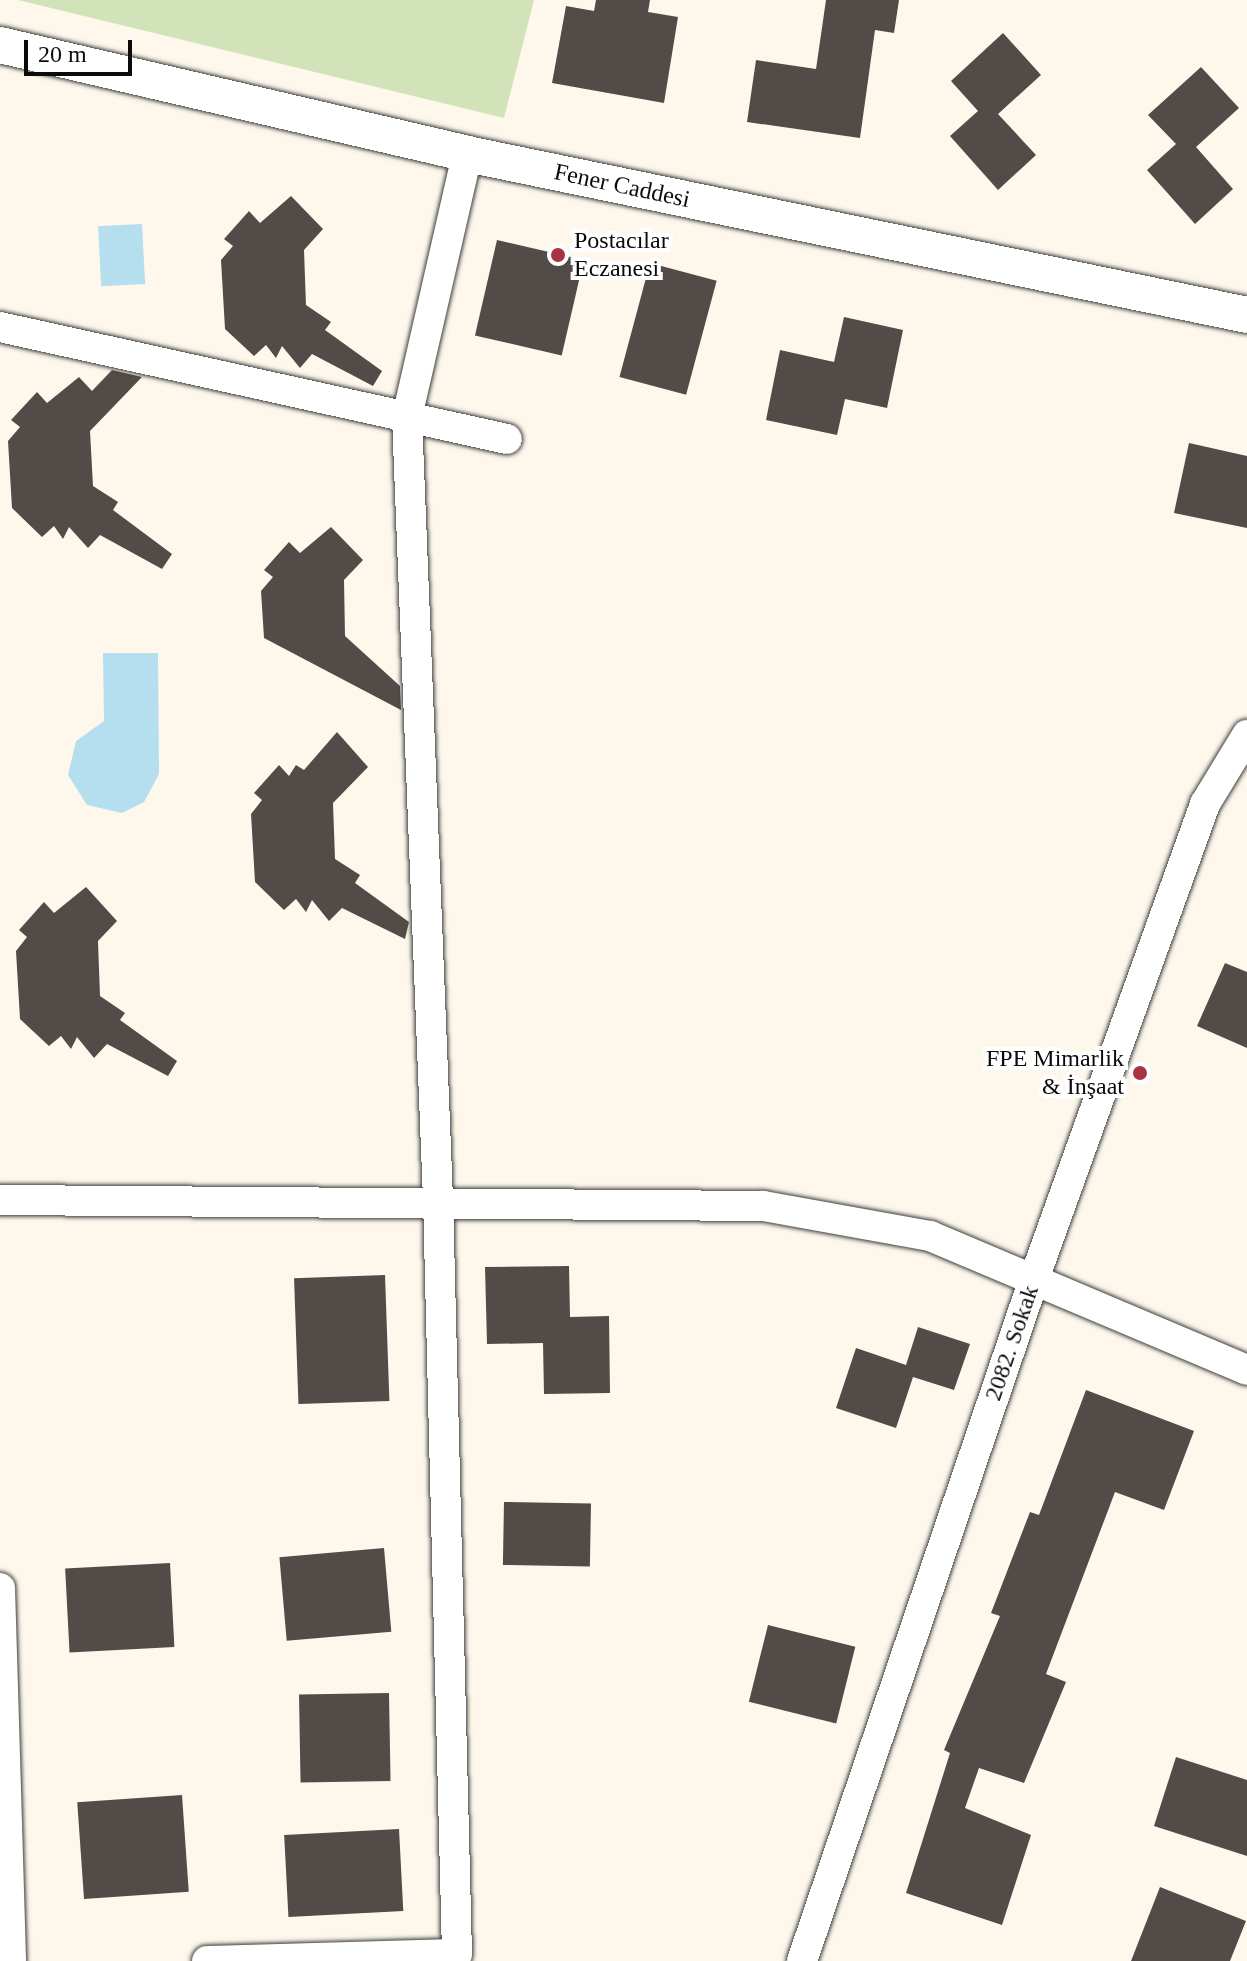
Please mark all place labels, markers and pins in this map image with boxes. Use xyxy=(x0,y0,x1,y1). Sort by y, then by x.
place label: Postacılar Eczanesi xyxy=(574,227,669,283)
marker: Postacılar Eczanesi xyxy=(549,246,567,264)
place label: FPE Mimarlik & İnşaat xyxy=(986,1045,1124,1101)
marker: FPE Mimarlik & İnşaat xyxy=(1131,1064,1149,1082)

